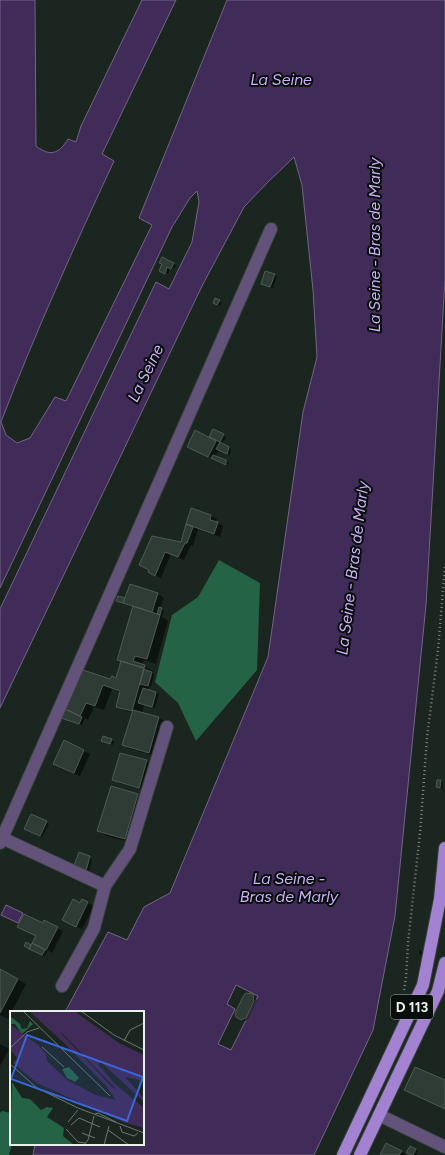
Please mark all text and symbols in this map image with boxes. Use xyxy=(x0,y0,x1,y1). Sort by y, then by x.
water label: La Seine xyxy=(250,70,312,89)
water label: La Seine - Bras de Marly xyxy=(365,157,384,332)
water label: La Seine xyxy=(123,341,168,405)
water label: La Seine - Bras de Marly xyxy=(332,480,373,656)
water label: La Seine - Bras de Marly xyxy=(240,869,339,906)
road number: D 113 xyxy=(391,995,433,1019)
inset map xyxy=(10,1011,144,1145)

